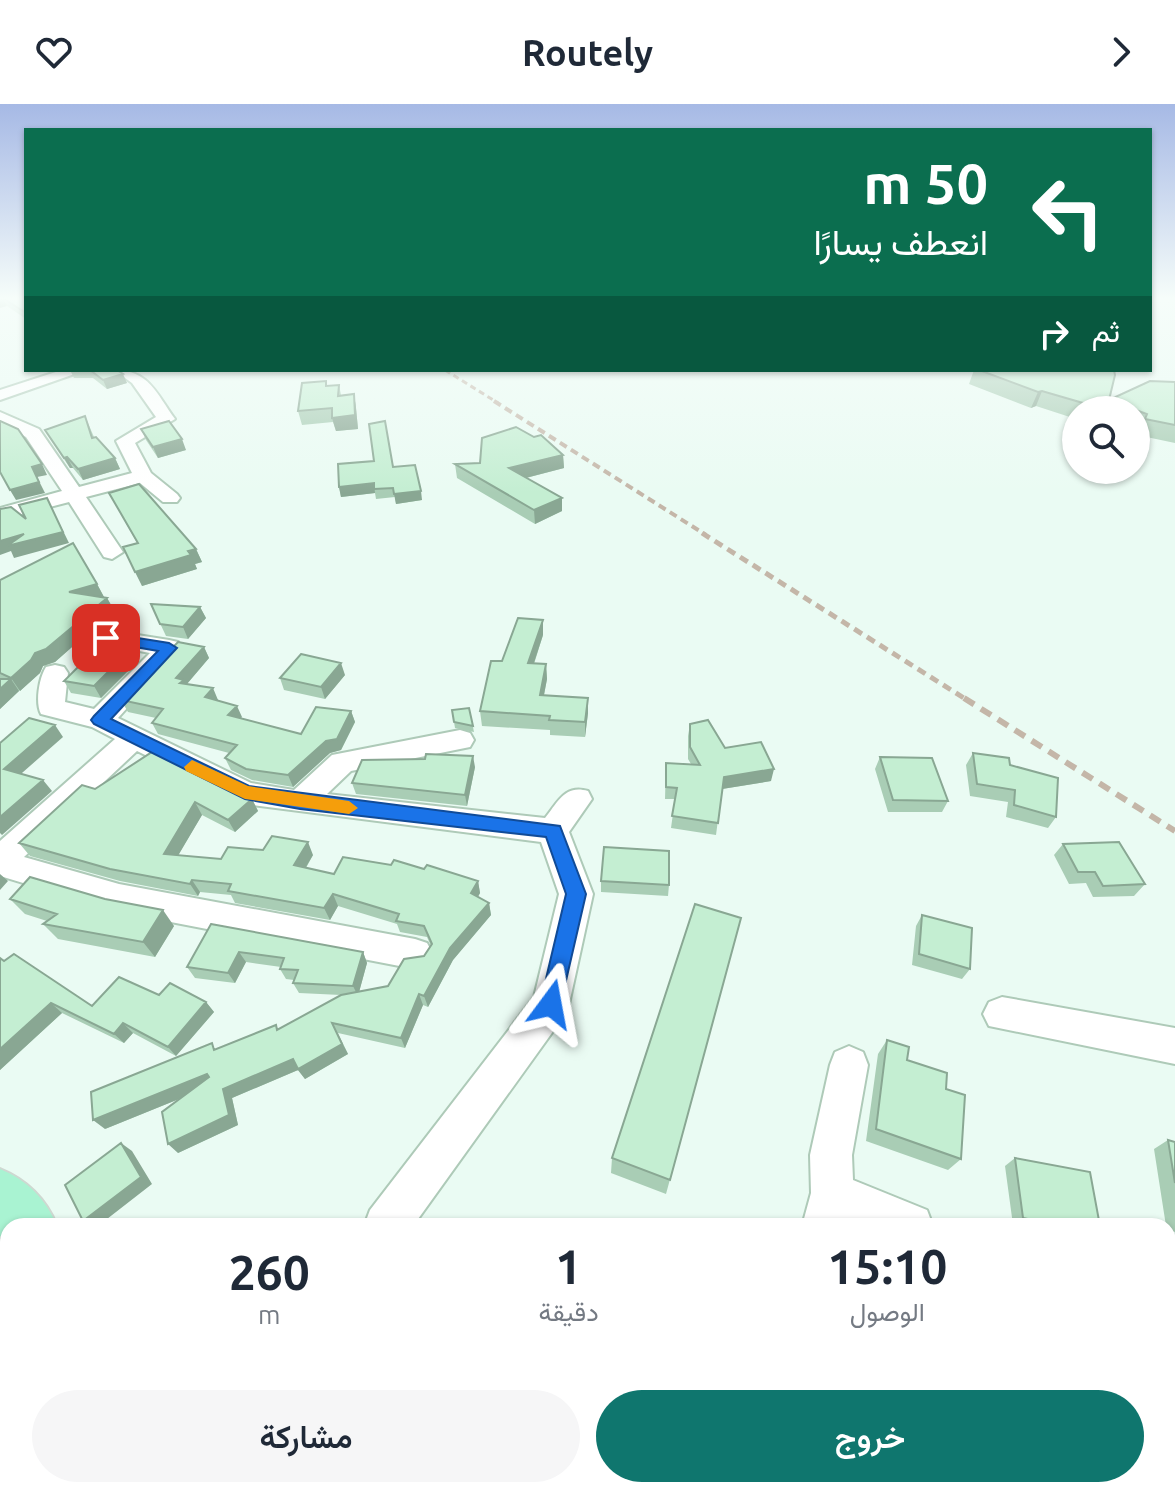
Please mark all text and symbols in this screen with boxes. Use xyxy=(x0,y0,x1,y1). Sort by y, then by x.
icon: heart xyxy=(32,30,76,74)
icon: forward xyxy=(1099,30,1143,74)
text: Routely xyxy=(522,32,653,73)
text: 50 m xyxy=(863,152,988,215)
icon: left xyxy=(1016,160,1120,264)
text: انعطف يسارًا xyxy=(814,221,988,262)
icon: right xyxy=(1032,312,1076,356)
text: ثم xyxy=(1092,314,1120,348)
map controls xyxy=(1062,396,1150,484)
button: search xyxy=(1062,396,1150,484)
pin xyxy=(72,604,140,672)
icon: arrive xyxy=(84,616,128,660)
position arrow xyxy=(509,962,593,1046)
text: 1 xyxy=(555,1239,582,1293)
text: 15:10 xyxy=(827,1239,947,1293)
text: 260 xyxy=(229,1245,310,1299)
text: دقيقة xyxy=(538,1297,599,1326)
text: الوصول xyxy=(850,1297,925,1326)
text: m xyxy=(258,1300,280,1329)
button: مشاركة xyxy=(32,1390,580,1482)
button: خروج xyxy=(596,1390,1144,1482)

